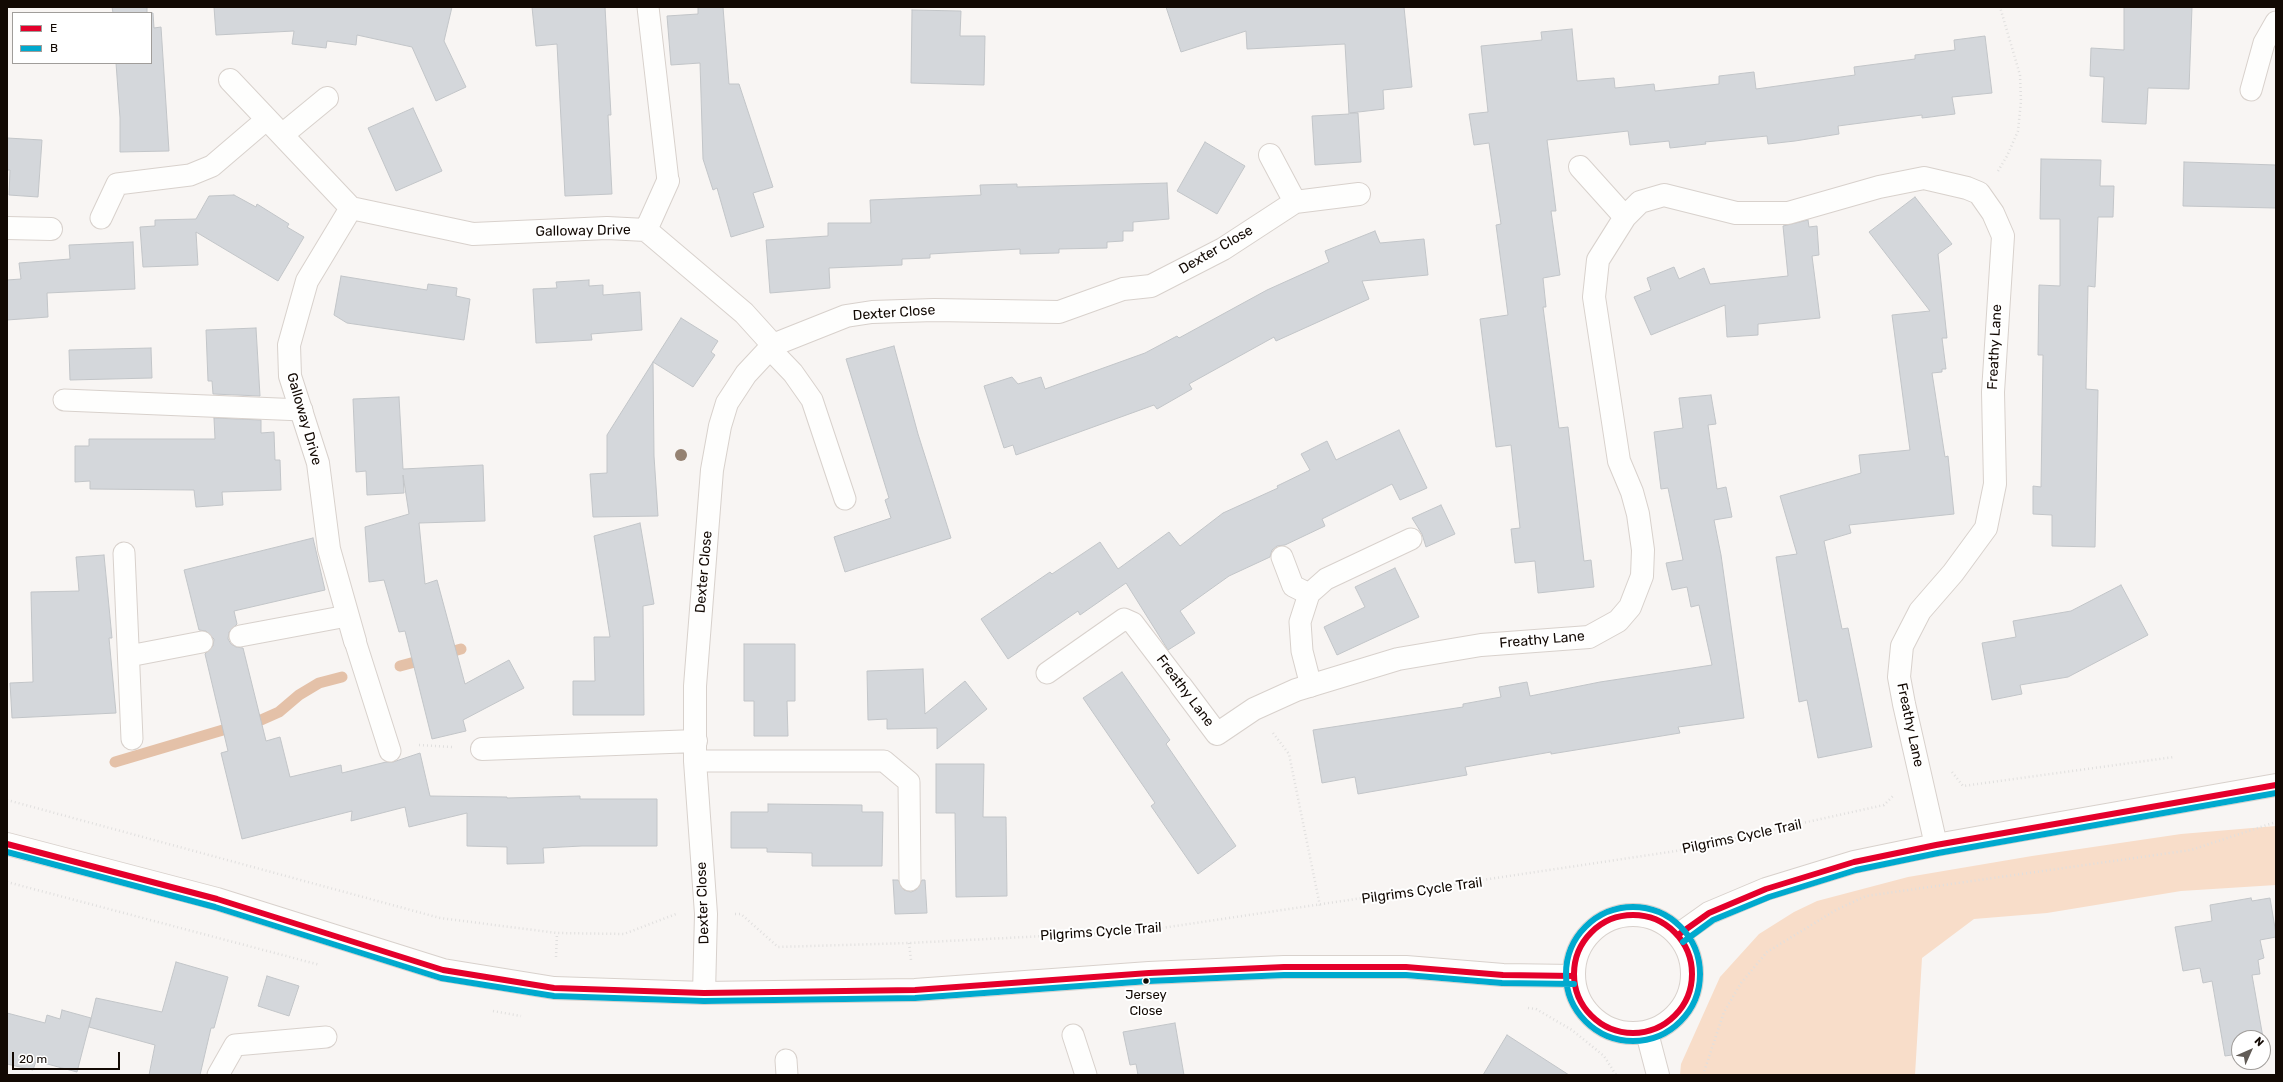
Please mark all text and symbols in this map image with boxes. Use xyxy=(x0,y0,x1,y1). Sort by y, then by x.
legend xyxy=(12,12,152,64)
text: E xyxy=(50,21,57,35)
text: B xyxy=(50,41,58,55)
street label: Galloway Drive xyxy=(535,222,631,240)
street label: Dexter Close xyxy=(1176,222,1256,278)
street label: Dexter Close xyxy=(852,302,936,324)
street label: Freathy Lane xyxy=(1984,304,2006,390)
street label: Galloway Drive xyxy=(283,371,325,467)
street label: Dexter Close xyxy=(692,530,716,614)
street label: Freathy Lane xyxy=(1499,628,1585,652)
street label: Freathy Lane xyxy=(1153,652,1217,730)
street label: Freathy Lane xyxy=(1893,681,1927,769)
street label: Pilgrims Cycle Trail xyxy=(1681,816,1803,858)
street label: Dexter Close xyxy=(693,861,713,945)
street label: Pilgrims Cycle Trail xyxy=(1361,874,1483,908)
street label: Pilgrims Cycle Trail xyxy=(1040,919,1162,945)
marker: Jersey Close xyxy=(1141,976,1151,986)
place label: Jersey Close xyxy=(1125,987,1167,1018)
north arrow xyxy=(2231,1030,2271,1070)
text: N xyxy=(2252,1034,2267,1049)
scale bar xyxy=(14,1044,122,1070)
text: 20 m xyxy=(19,1052,47,1066)

